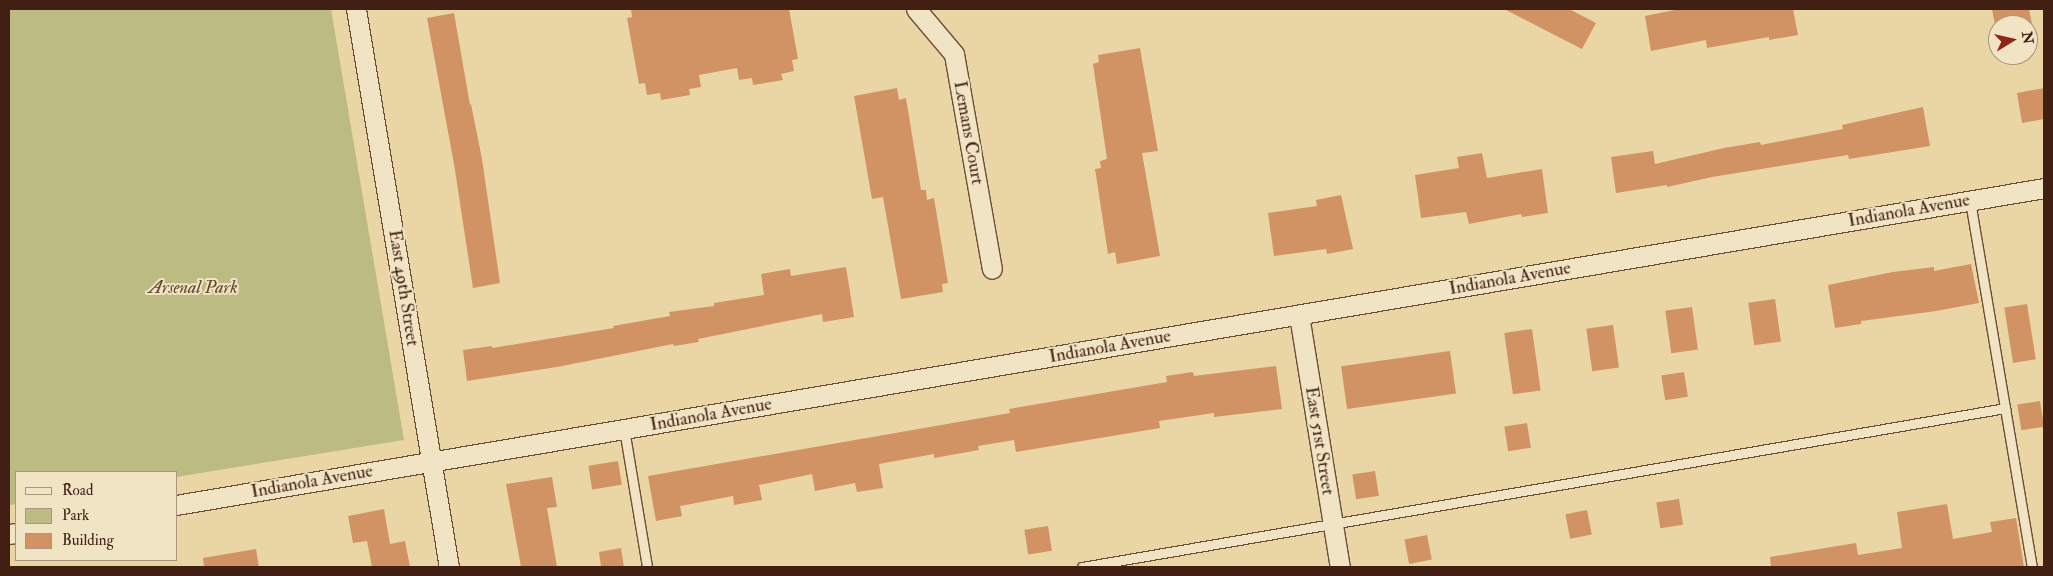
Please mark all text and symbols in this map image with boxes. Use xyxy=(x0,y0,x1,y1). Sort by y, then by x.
north arrow xyxy=(1988,15,2038,65)
text: N xyxy=(2018,30,2037,45)
street label: Lemans Court xyxy=(948,79,988,187)
street label: Indianola Avenue xyxy=(1846,190,1972,232)
street label: East 49th Street xyxy=(383,228,423,348)
street label: Indianola Avenue xyxy=(1447,258,1573,300)
park label: Arsenal Park xyxy=(148,277,238,299)
street label: Indianola Avenue xyxy=(1047,326,1173,368)
street label: East 51st Street xyxy=(1300,385,1338,497)
street label: Indianola Avenue xyxy=(648,394,774,436)
street label: Indianola Avenue xyxy=(249,461,375,503)
legend xyxy=(15,471,178,561)
text: Road xyxy=(62,481,93,500)
text: Park xyxy=(62,506,89,525)
text: Building xyxy=(62,531,114,550)

